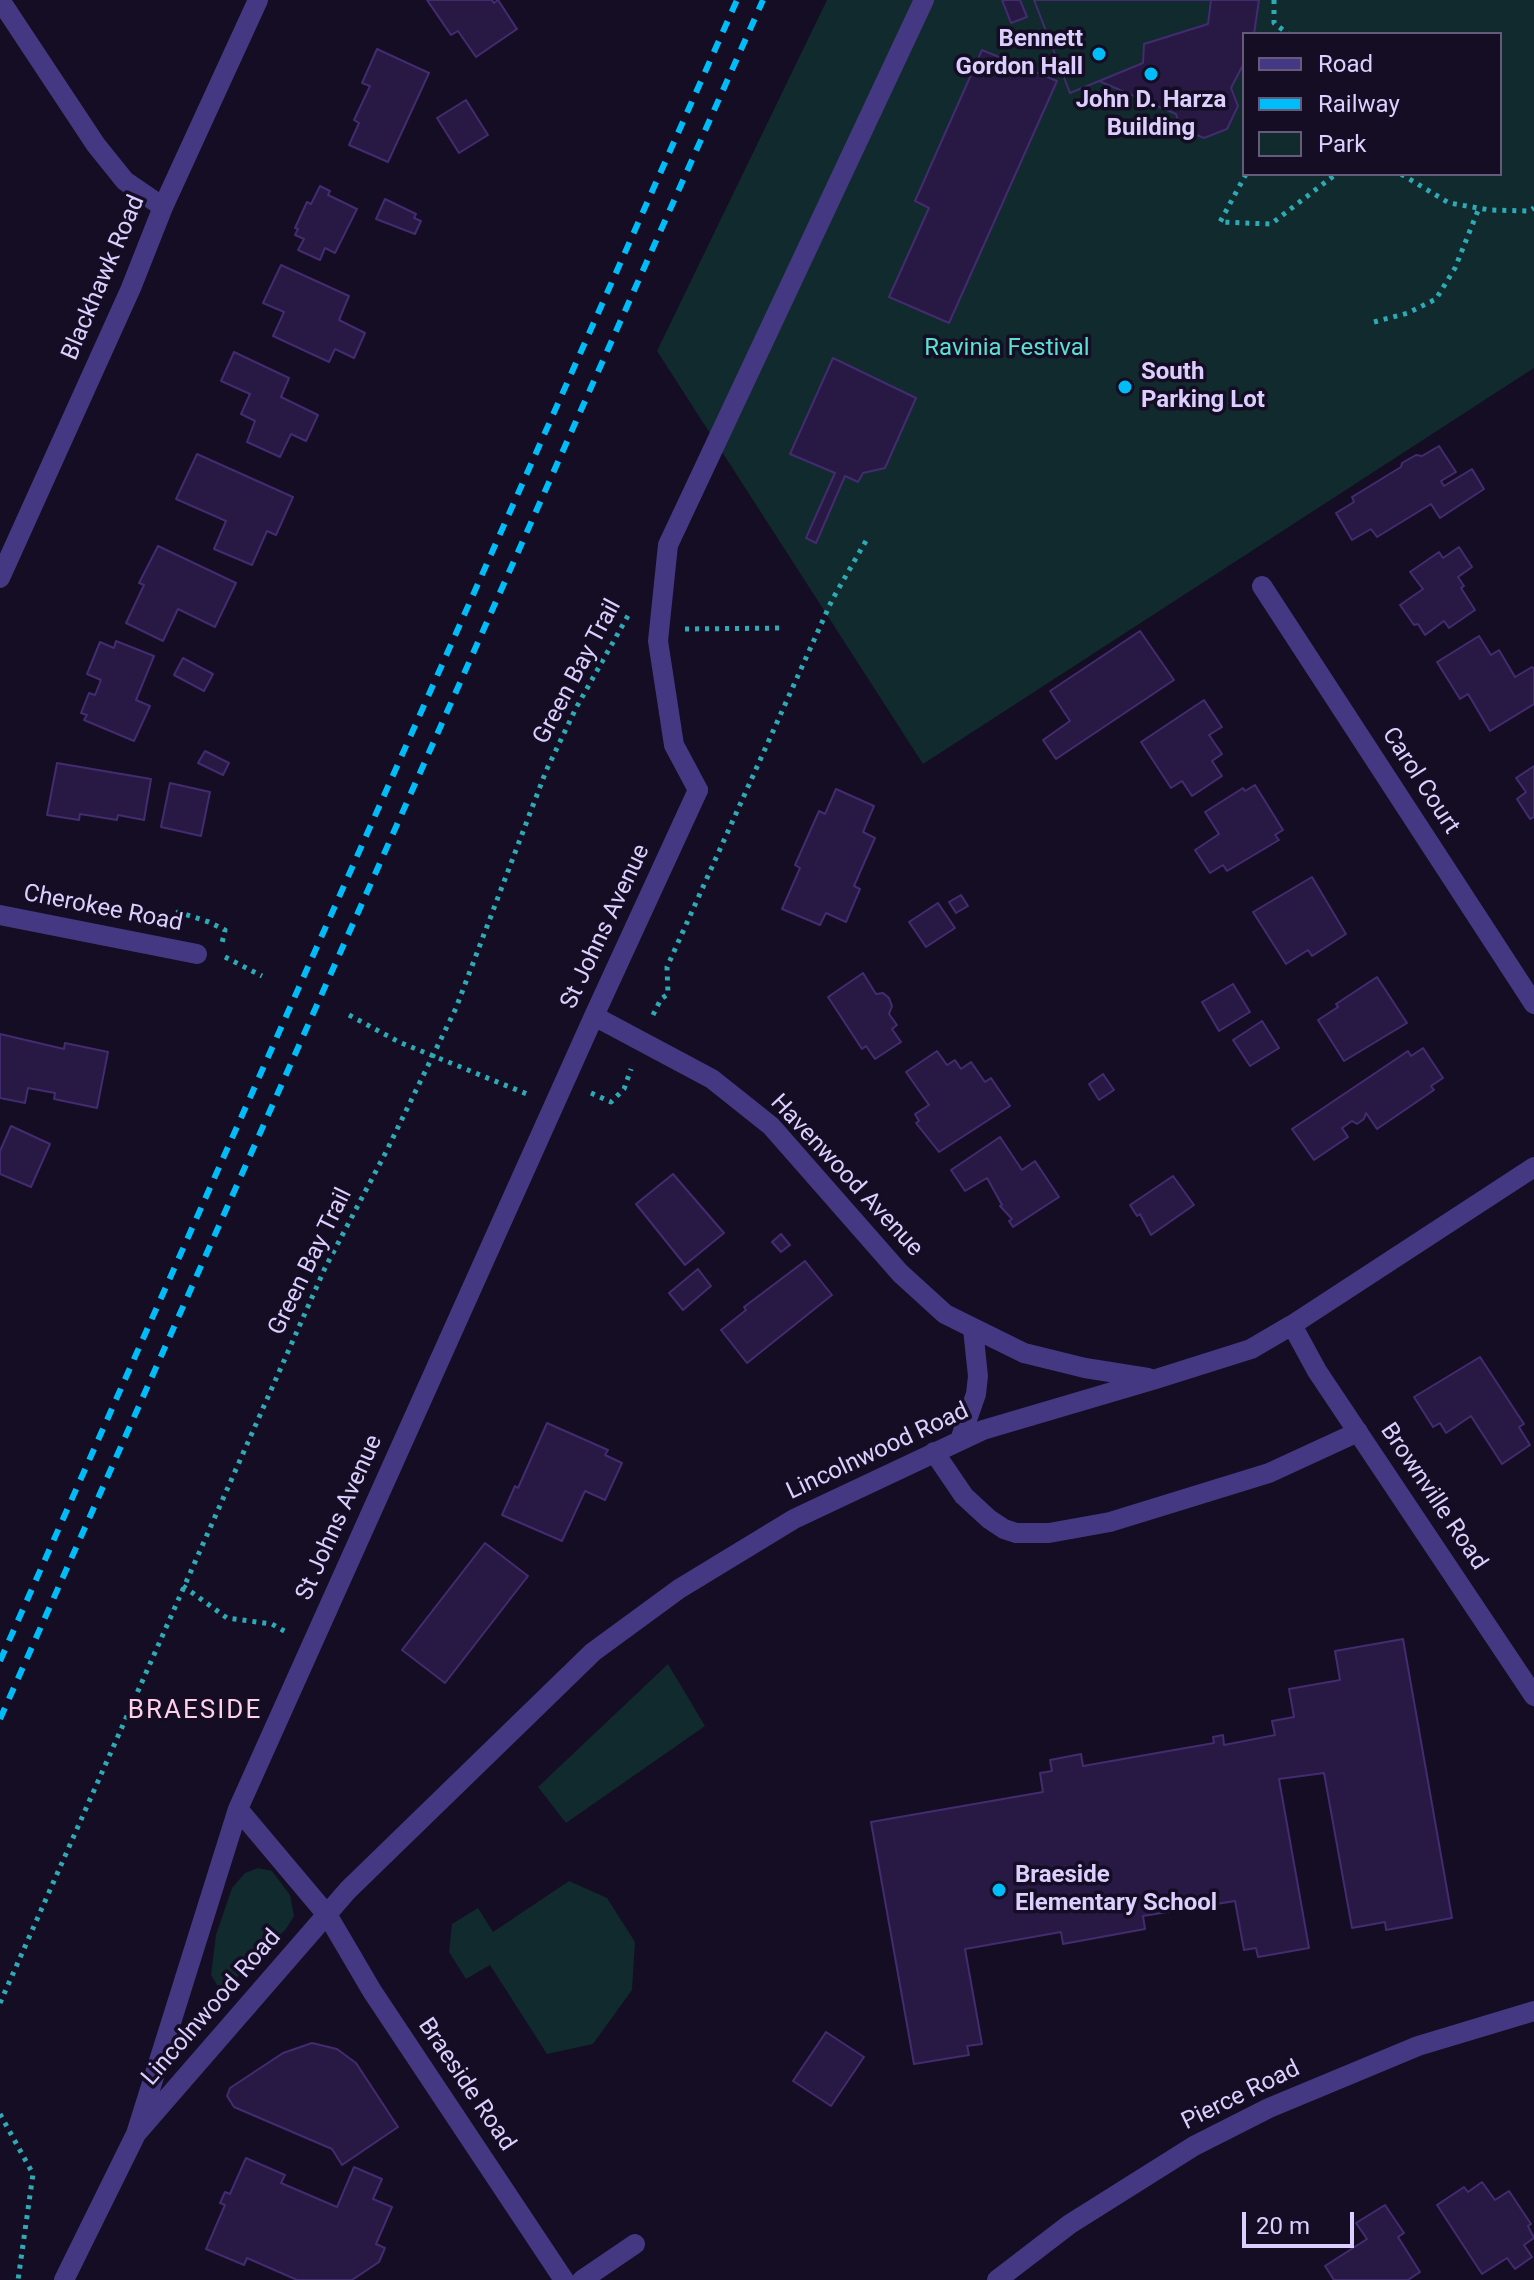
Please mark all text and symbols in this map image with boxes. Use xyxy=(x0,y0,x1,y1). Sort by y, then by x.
place label: Bennett Gordon Hall xyxy=(956,26,1083,82)
legend xyxy=(1242,32,1502,176)
marker: Bennett Gordon Hall xyxy=(1090,45,1108,63)
text: Road xyxy=(1318,50,1373,78)
marker: John D. Harza Building xyxy=(1142,65,1160,83)
place label: John D. Harza Building xyxy=(1076,87,1226,143)
text: Railway xyxy=(1318,90,1400,118)
text: Park xyxy=(1318,130,1366,158)
street label: Blackhawk Road xyxy=(56,191,152,365)
park label: Ravinia Festival xyxy=(924,335,1090,363)
place label: South Parking Lot xyxy=(1141,359,1265,415)
marker: South Parking Lot xyxy=(1116,378,1134,396)
street label: Green Bay Trail xyxy=(528,595,628,749)
street label: Carol Court xyxy=(1375,722,1465,840)
street label: St Johns Avenue xyxy=(555,840,657,1014)
street label: Cherokee Road xyxy=(21,879,185,939)
street label: Havenwood Avenue xyxy=(764,1089,928,1263)
street label: Green Bay Trail xyxy=(263,1184,359,1340)
street label: Lincolnwood Road xyxy=(782,1397,974,1507)
street label: Brownville Road xyxy=(1373,1418,1493,1576)
street label: St Johns Avenue xyxy=(291,1431,389,1605)
district label: BRAESIDE xyxy=(128,1695,262,1727)
place label: Braeside Elementary School xyxy=(1015,1862,1217,1918)
marker: Braeside Elementary School xyxy=(990,1881,1008,1899)
street label: Lincolnwood Road xyxy=(136,1924,288,2092)
street label: Braeside Road xyxy=(411,2013,521,2157)
street label: Pierce Road xyxy=(1177,2055,1305,2137)
scale bar xyxy=(1246,2196,1358,2246)
text: 20 m xyxy=(1256,2212,1310,2240)

